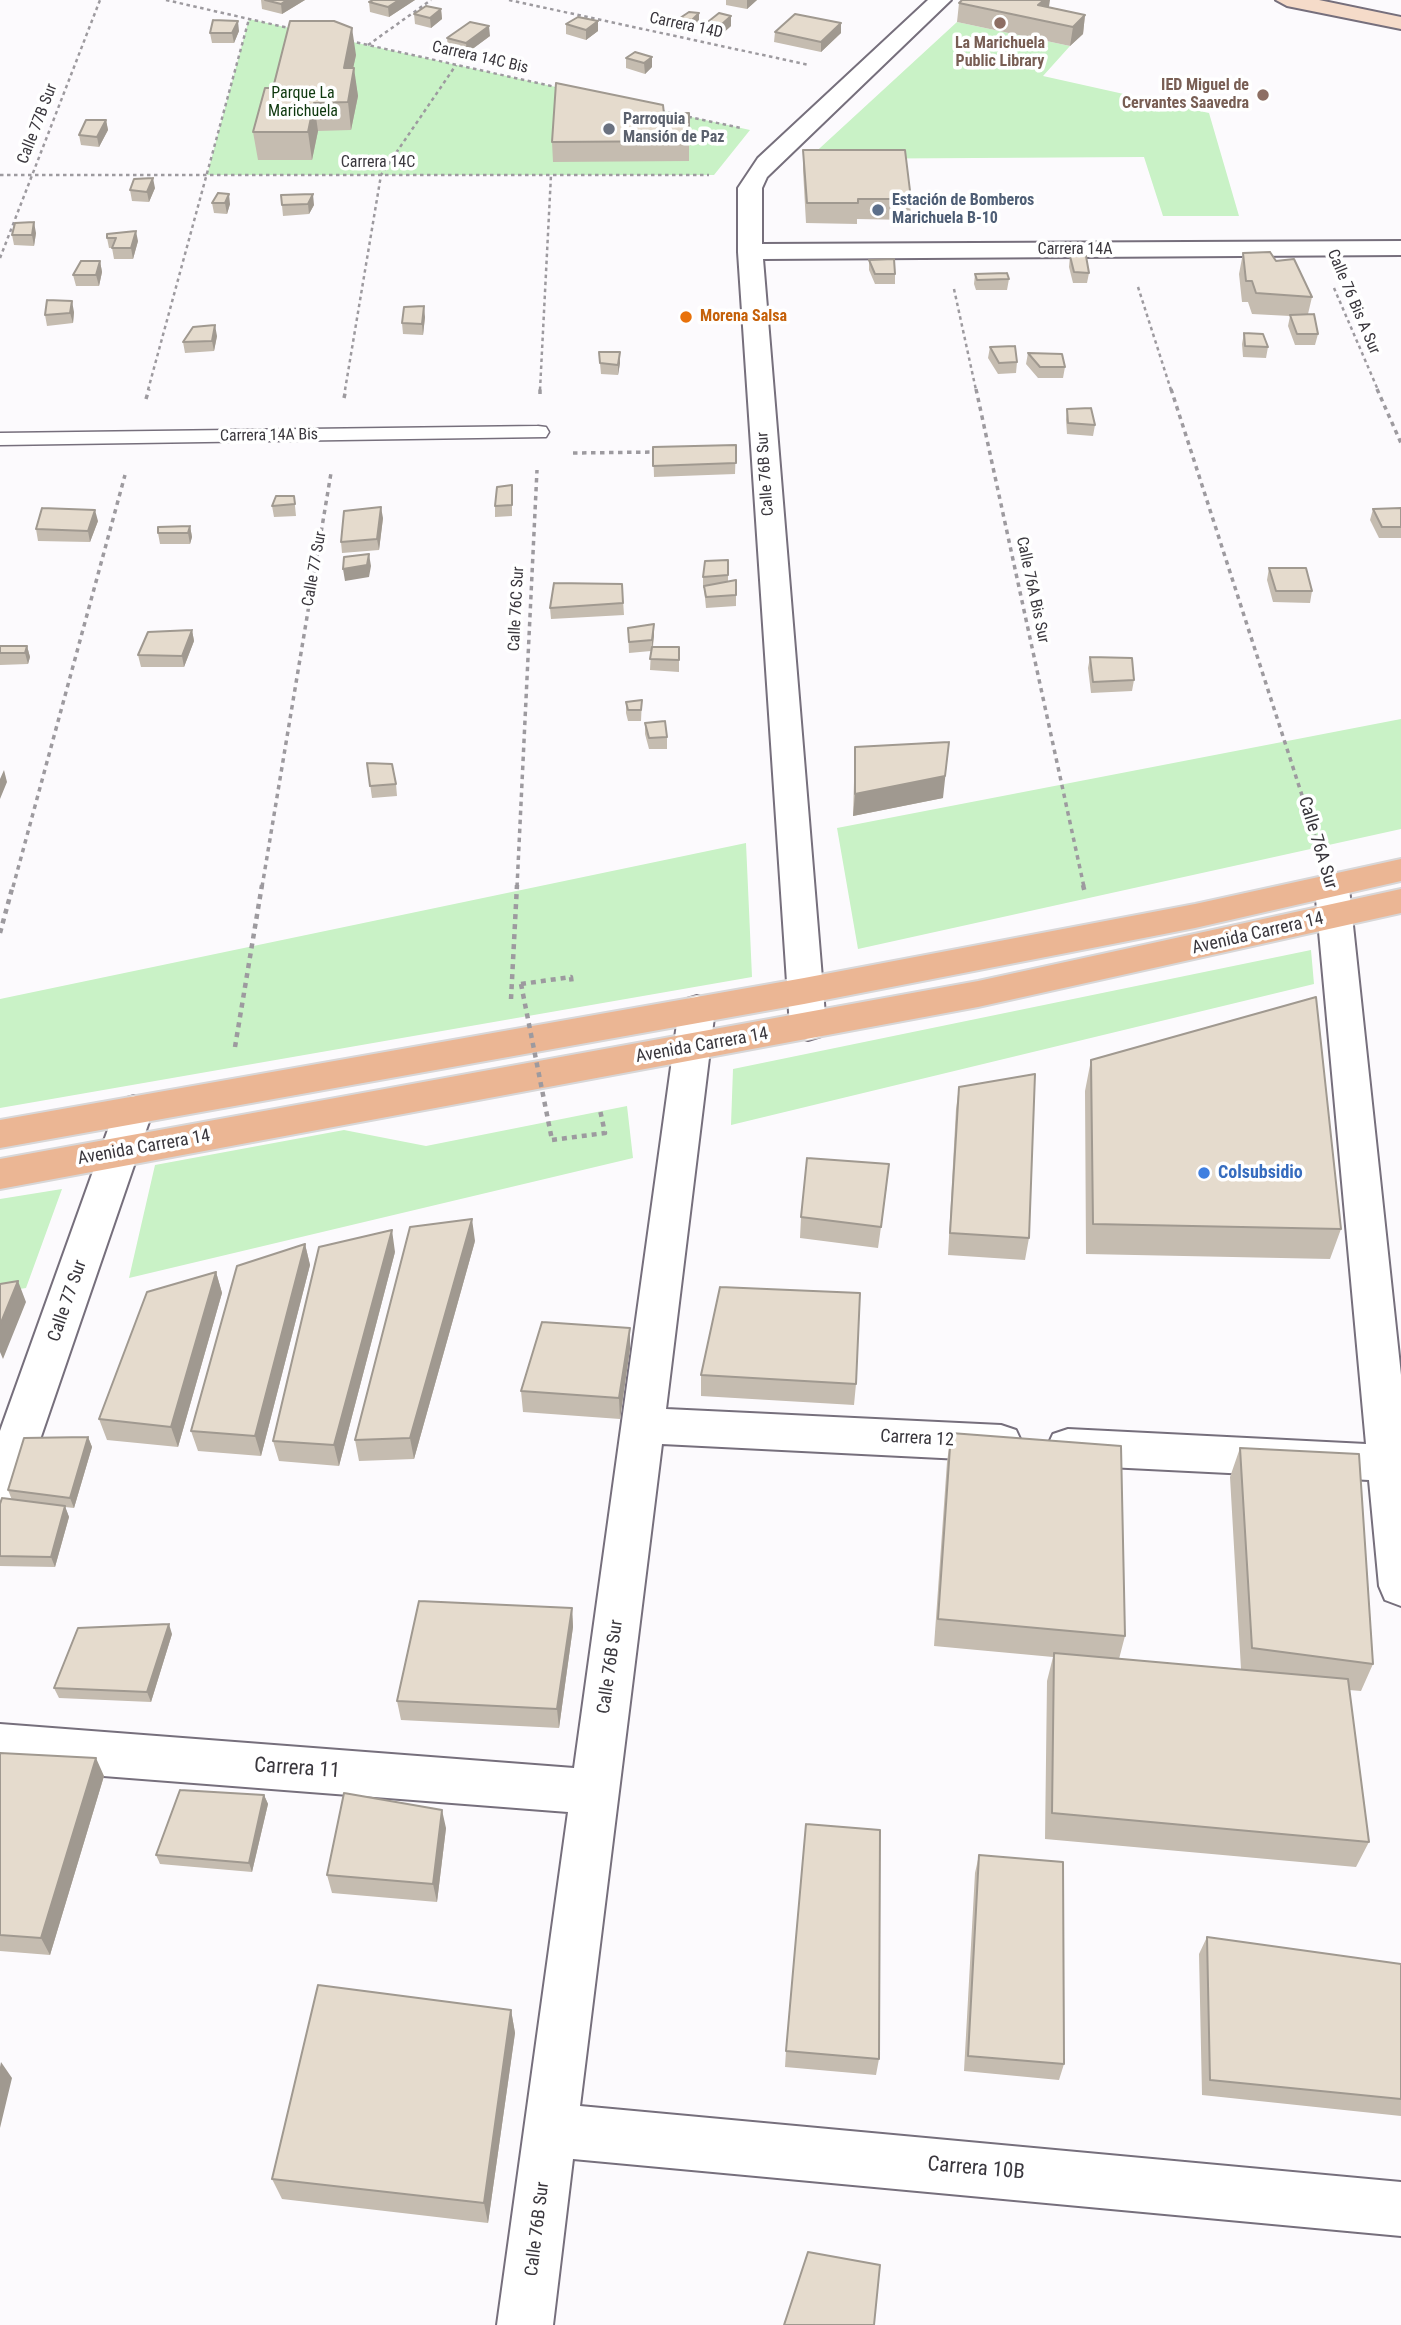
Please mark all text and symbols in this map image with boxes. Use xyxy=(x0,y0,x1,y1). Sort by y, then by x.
street label: Carrera 14D xyxy=(647,9,725,43)
marker: La Marichuela Public Library xyxy=(992,15,1008,31)
place label: La Marichuela Public Library xyxy=(955,34,1045,72)
street label: Carrera 14C Bis xyxy=(430,38,530,78)
place label: IED Miguel de Cervantes Saavedra xyxy=(1122,76,1249,114)
street label: Calle 77B Sur xyxy=(14,81,62,167)
park label: Parque La Marichuela xyxy=(268,84,338,122)
marker: IED Miguel de Cervantes Saavedra xyxy=(1255,87,1271,103)
place label: Parroquia Mansión de Paz xyxy=(623,110,724,148)
marker: Parroquia Mansión de Paz xyxy=(601,121,617,137)
street label: Carrera 14C xyxy=(341,153,415,173)
place label: Estación de Bomberos Marichuela B-10 xyxy=(892,191,1034,229)
marker: Estación de Bomberos Marichuela B-10 xyxy=(870,202,886,218)
street label: Carrera 14A xyxy=(1038,240,1112,260)
street label: Calle 76 Bis A Sur xyxy=(1322,247,1384,357)
place label: Morena Salsa xyxy=(700,307,787,327)
marker: Morena Salsa xyxy=(678,309,694,325)
street label: Carrera 14A Bis xyxy=(220,426,318,446)
street label: Calle 76B Sur xyxy=(753,431,779,517)
street label: Calle 77 Sur xyxy=(299,530,331,608)
street label: Calle 76A Bis Sur xyxy=(1011,535,1053,645)
street label: Calle 76C Sur xyxy=(505,566,529,652)
street label: Calle 76A Sur xyxy=(1293,794,1341,892)
street label: Avenida Carrera 14 xyxy=(1190,908,1326,960)
street label: Avenida Carrera 14 xyxy=(634,1024,770,1068)
street label: Avenida Carrera 14 xyxy=(76,1126,212,1170)
place label: Colsubsidio xyxy=(1218,1162,1303,1184)
marker: Colsubsidio xyxy=(1196,1165,1212,1181)
street label: Calle 77 Sur xyxy=(44,1257,92,1345)
street label: Carrera 12 xyxy=(880,1426,954,1452)
street label: Calle 76B Sur xyxy=(594,1619,628,1715)
street label: Carrera 11 xyxy=(253,1753,341,1785)
street label: Carrera 10B xyxy=(926,2152,1026,2186)
street label: Calle 76B Sur xyxy=(521,2181,555,2277)

